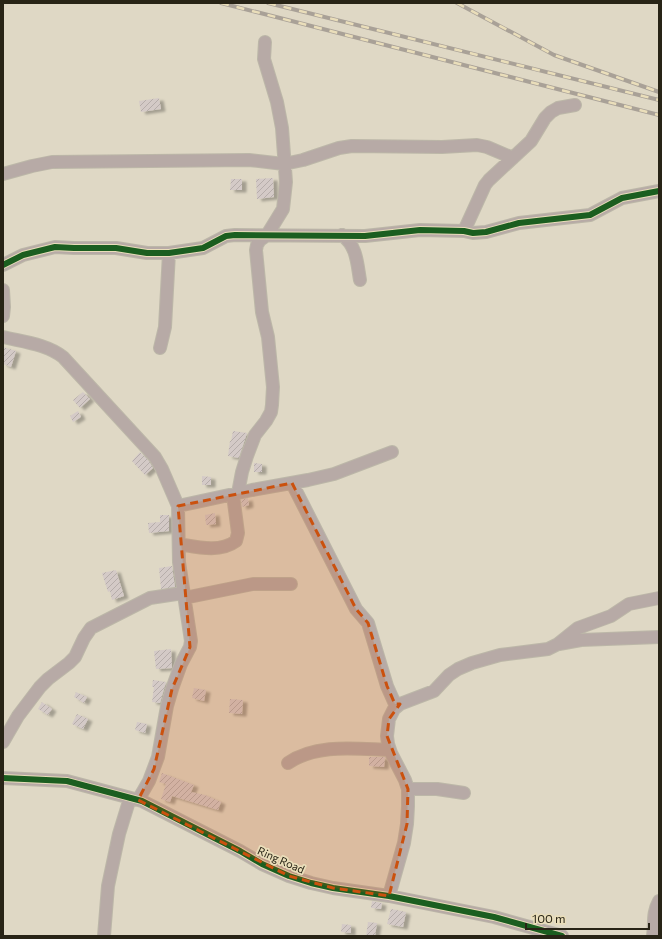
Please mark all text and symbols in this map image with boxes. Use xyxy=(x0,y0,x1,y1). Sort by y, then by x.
street label: Ring Road xyxy=(256,843,307,876)
scale bar xyxy=(526,905,649,931)
text: 100 m xyxy=(532,911,566,925)

